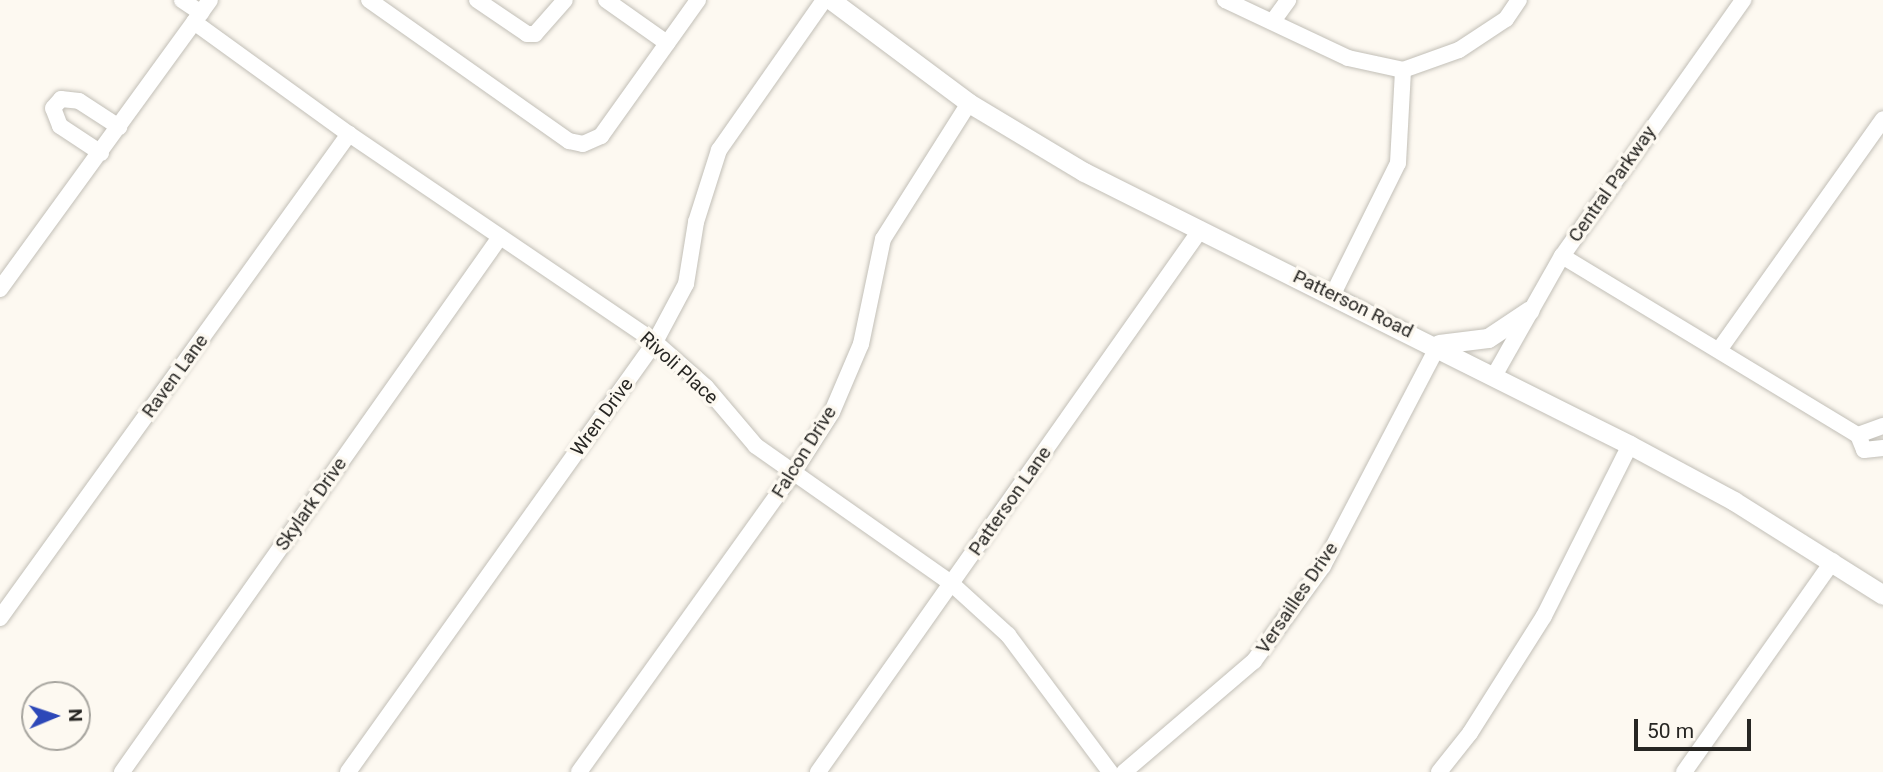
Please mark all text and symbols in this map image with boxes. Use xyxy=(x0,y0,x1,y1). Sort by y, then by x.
street label: Central Parkway xyxy=(1563,121,1661,247)
street label: Patterson Road xyxy=(1289,265,1417,343)
street label: Rivoli Place xyxy=(635,327,723,409)
street label: Raven Lane xyxy=(137,330,213,422)
street label: Wren Drive xyxy=(566,374,638,460)
street label: Falcon Drive xyxy=(767,402,841,502)
street label: Patterson Lane xyxy=(964,442,1056,560)
street label: Skylark Drive xyxy=(271,453,351,555)
street label: Versailles Drive xyxy=(1251,538,1343,658)
north arrow xyxy=(21,681,91,751)
scale bar xyxy=(1638,706,1755,750)
text: N xyxy=(64,708,87,722)
text: 50 m xyxy=(1647,719,1694,743)

